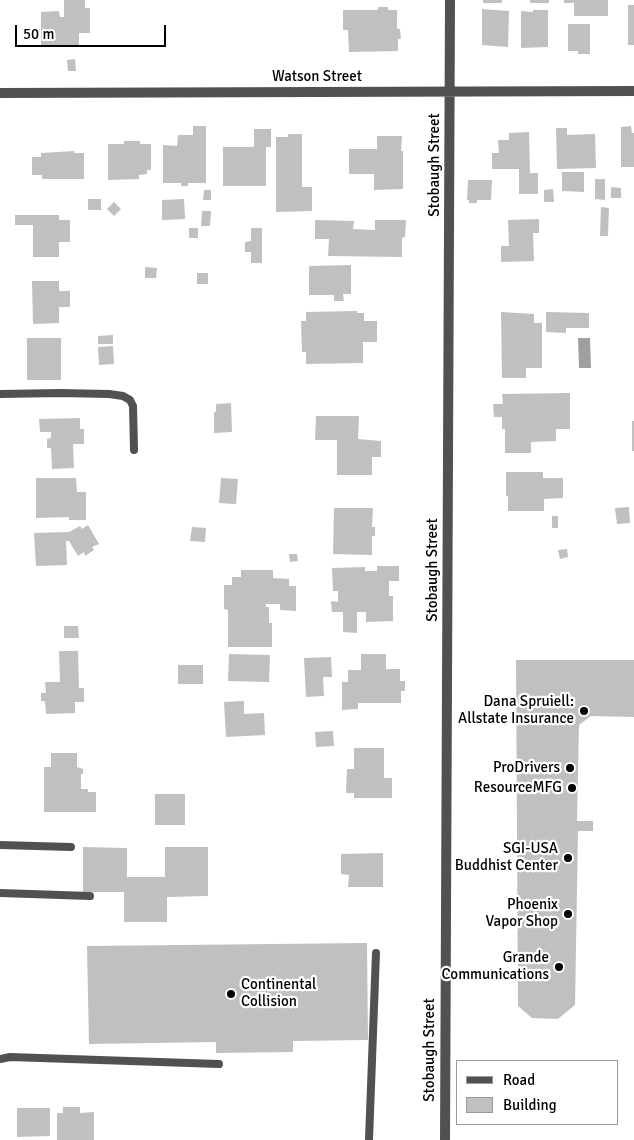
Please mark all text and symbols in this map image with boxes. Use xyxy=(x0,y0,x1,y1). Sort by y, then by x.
scale bar xyxy=(18,15,169,47)
text: 50 m xyxy=(23,25,54,43)
street label: Watson Street xyxy=(272,68,362,86)
street label: Stobaugh Street xyxy=(426,113,444,217)
street label: Stobaugh Street xyxy=(424,518,442,622)
place label: Dana Spruiell: Allstate Insurance xyxy=(458,693,574,728)
marker: Dana Spruiell: Allstate Insurance xyxy=(578,705,590,717)
place label: ProDrivers xyxy=(493,759,560,777)
marker: ProDrivers xyxy=(564,762,576,774)
place label: ResourceMFG xyxy=(474,779,562,797)
marker: ResourceMFG xyxy=(566,782,578,794)
place label: SGI-USA Buddhist Center xyxy=(455,840,558,875)
marker: SGI-USA Buddhist Center xyxy=(562,852,574,864)
place label: Phoenix Vapor Shop xyxy=(486,896,558,931)
marker: Phoenix Vapor Shop xyxy=(562,908,574,920)
place label: Grande Communications xyxy=(441,949,549,984)
marker: Grande Communications xyxy=(553,961,565,973)
place label: Continental Collision xyxy=(241,976,316,1011)
marker: Continental Collision xyxy=(225,988,237,1000)
street label: Stobaugh Street xyxy=(421,998,439,1102)
legend xyxy=(456,1060,619,1125)
text: Road xyxy=(503,1071,535,1089)
text: Building xyxy=(503,1096,557,1114)

